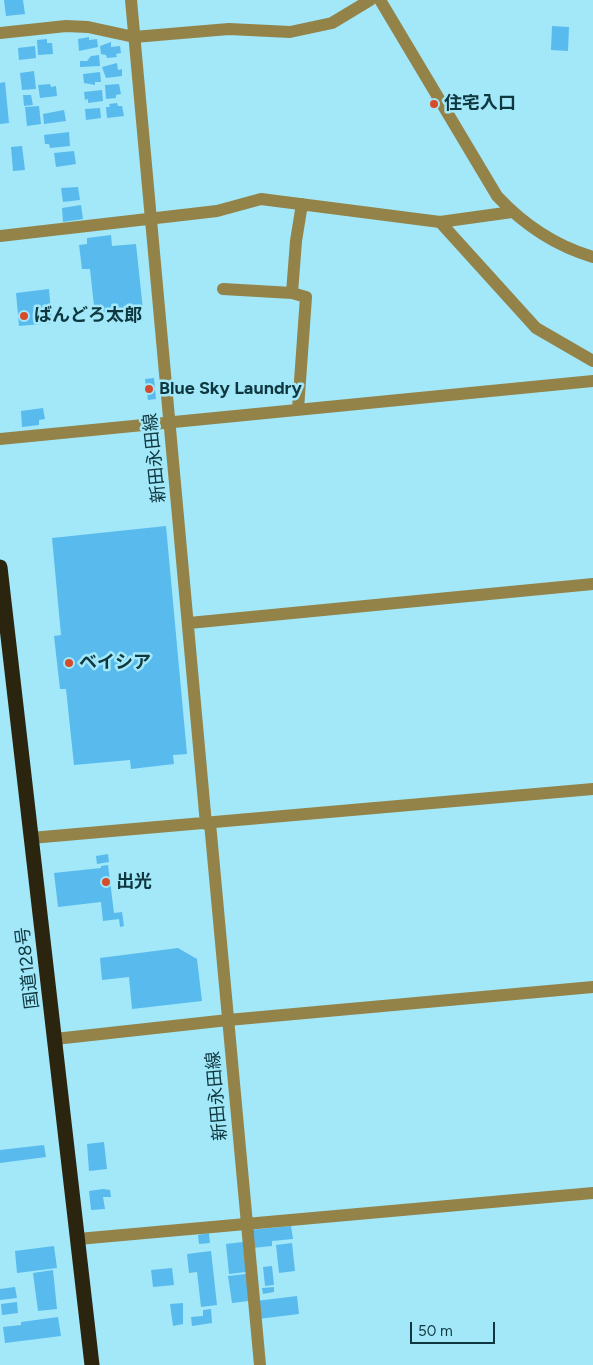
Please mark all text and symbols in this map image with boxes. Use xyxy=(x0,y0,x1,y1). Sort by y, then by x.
place label: 住宅入口 xyxy=(444,93,516,115)
marker: 住宅入口 xyxy=(428,98,440,110)
place label: ばんどろ太郎 xyxy=(34,305,142,327)
marker: ばんどろ太郎 xyxy=(18,310,30,322)
place label: Blue Sky Laundry xyxy=(159,378,302,400)
marker: Blue Sky Laundry xyxy=(143,383,155,395)
street label: 新田永田線 xyxy=(140,412,170,504)
place label: ベイシア xyxy=(79,652,151,674)
marker: ベイシア xyxy=(63,657,75,669)
place label: 出光 xyxy=(116,871,152,893)
marker: 出光 xyxy=(100,876,112,888)
street label: 国道128号 xyxy=(12,926,44,1010)
street label: 新田永田線 xyxy=(202,1050,232,1142)
scale bar xyxy=(413,1312,498,1344)
text: 50 m xyxy=(418,1322,453,1340)

